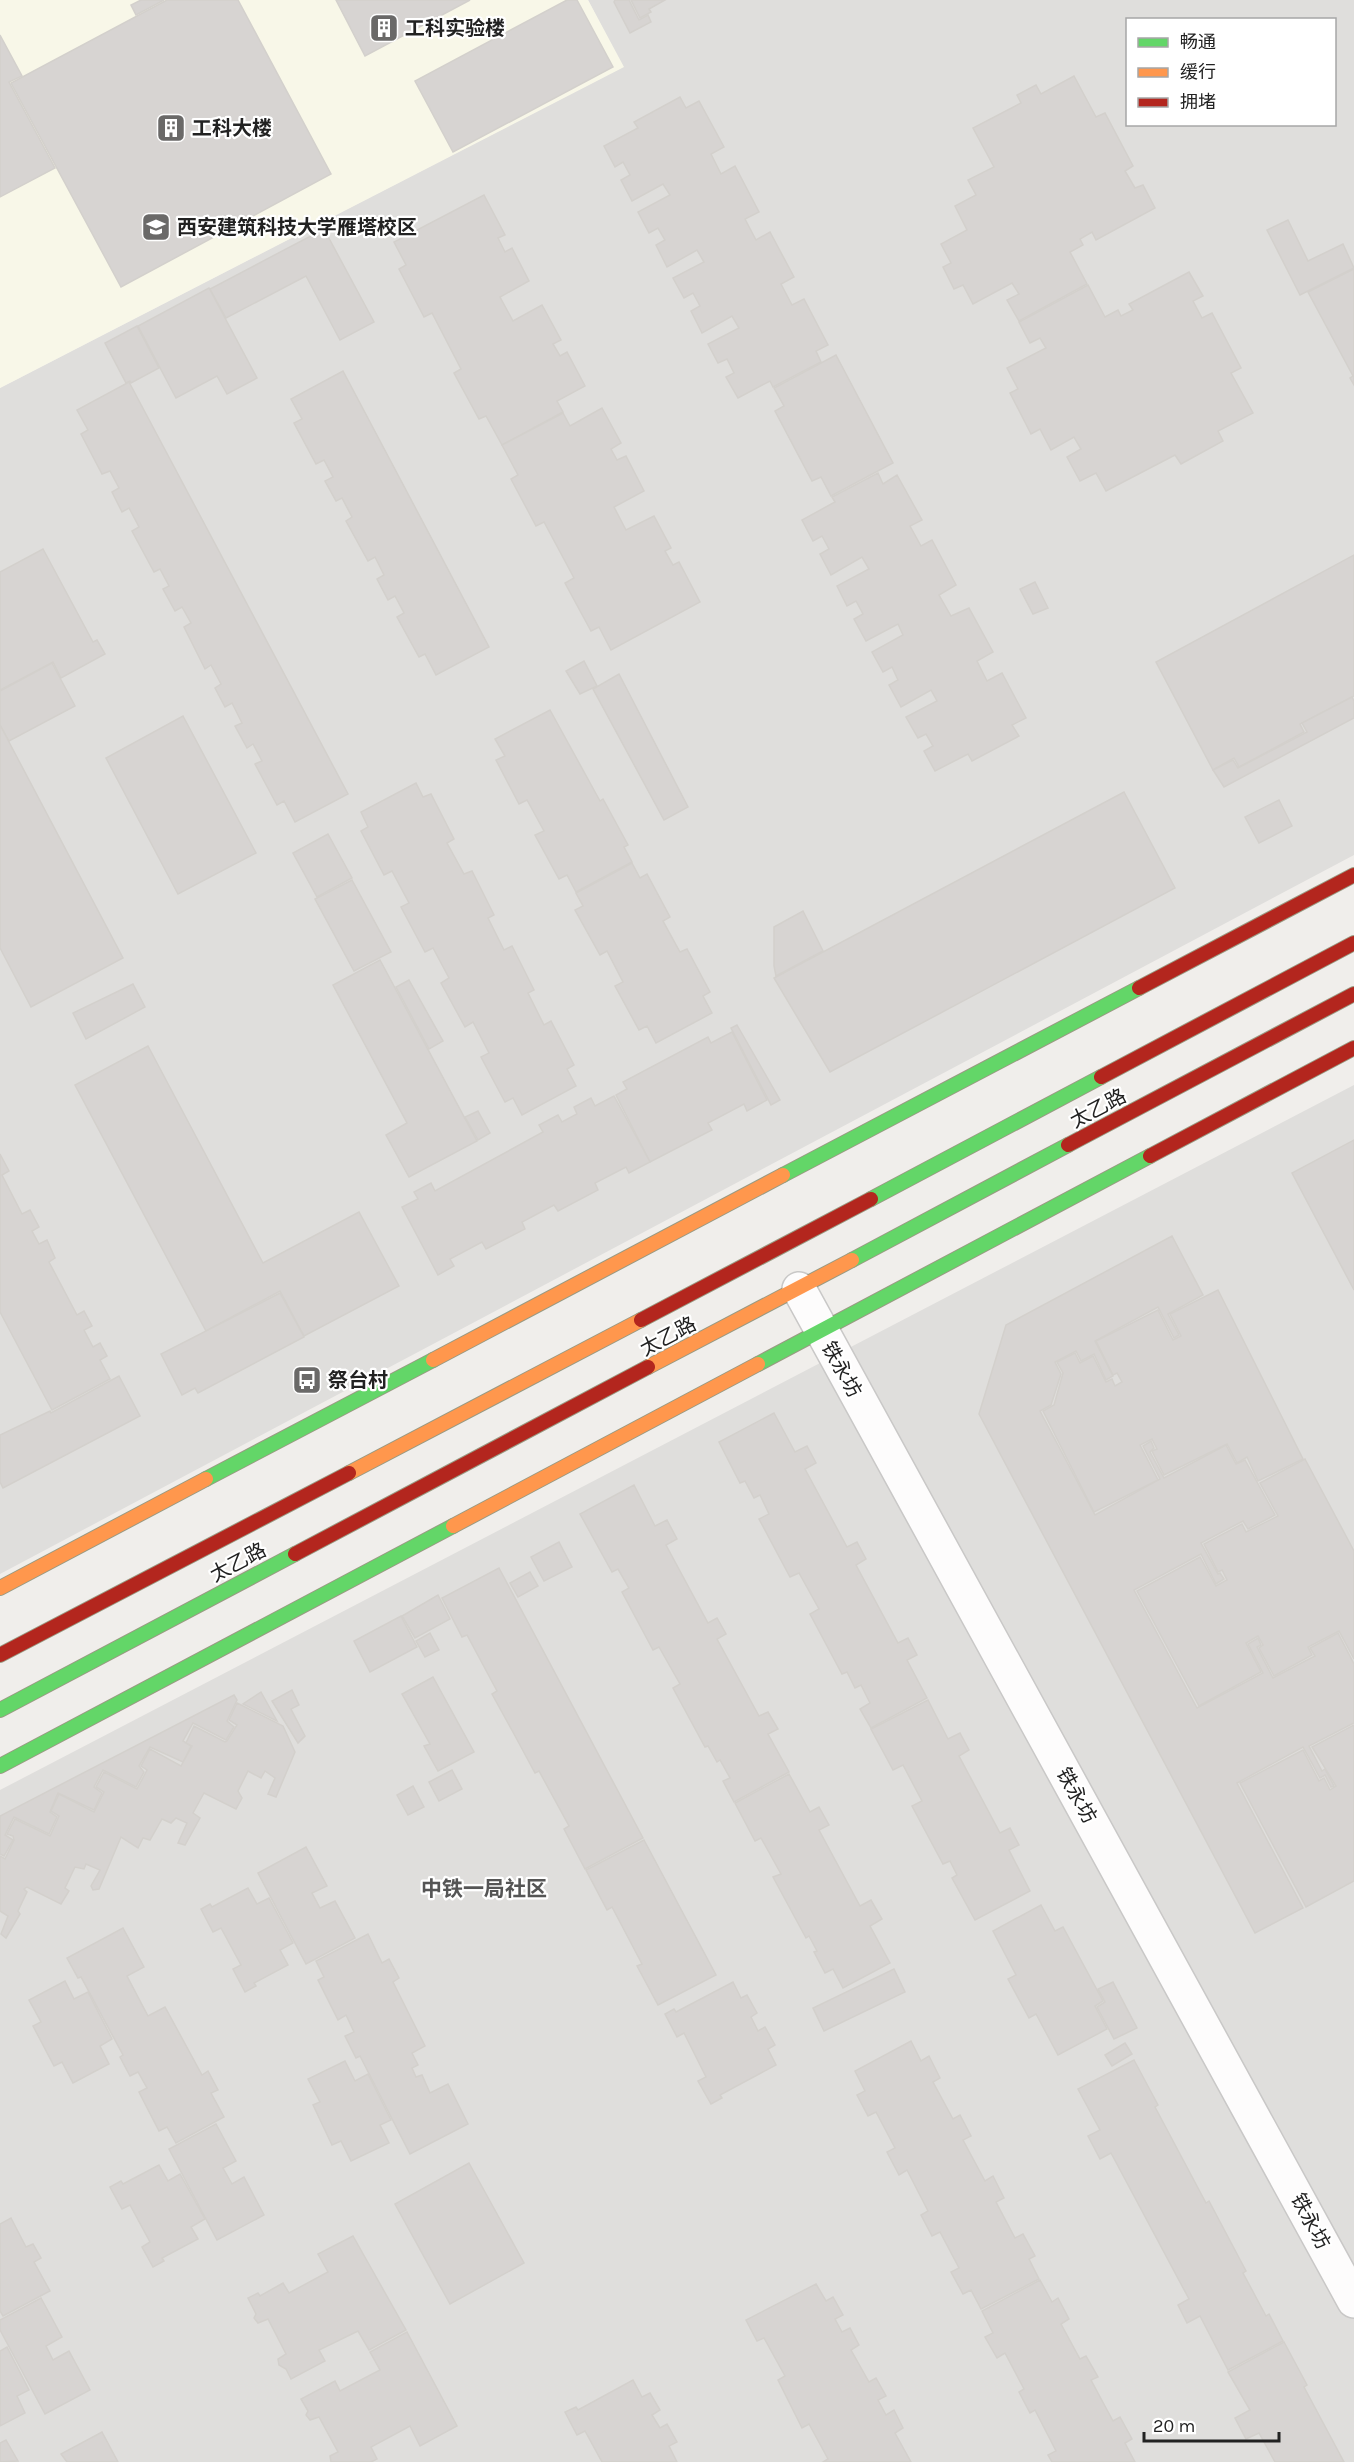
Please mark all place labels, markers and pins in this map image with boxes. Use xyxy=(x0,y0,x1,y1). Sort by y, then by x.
building icon: 工科实验楼 xyxy=(368,12,400,44)
place label: 工科实验楼 xyxy=(405,17,505,40)
building icon: 工科大楼 xyxy=(155,112,187,144)
place label: 工科大楼 xyxy=(192,117,272,140)
school or university icon: 西安建筑科技大学雁塔校区 xyxy=(140,211,172,243)
place label: 西安建筑科技大学雁塔校区 xyxy=(177,216,417,239)
bus stop icon: 祭台村 xyxy=(291,1364,323,1396)
place label: 祭台村 xyxy=(328,1369,388,1392)

